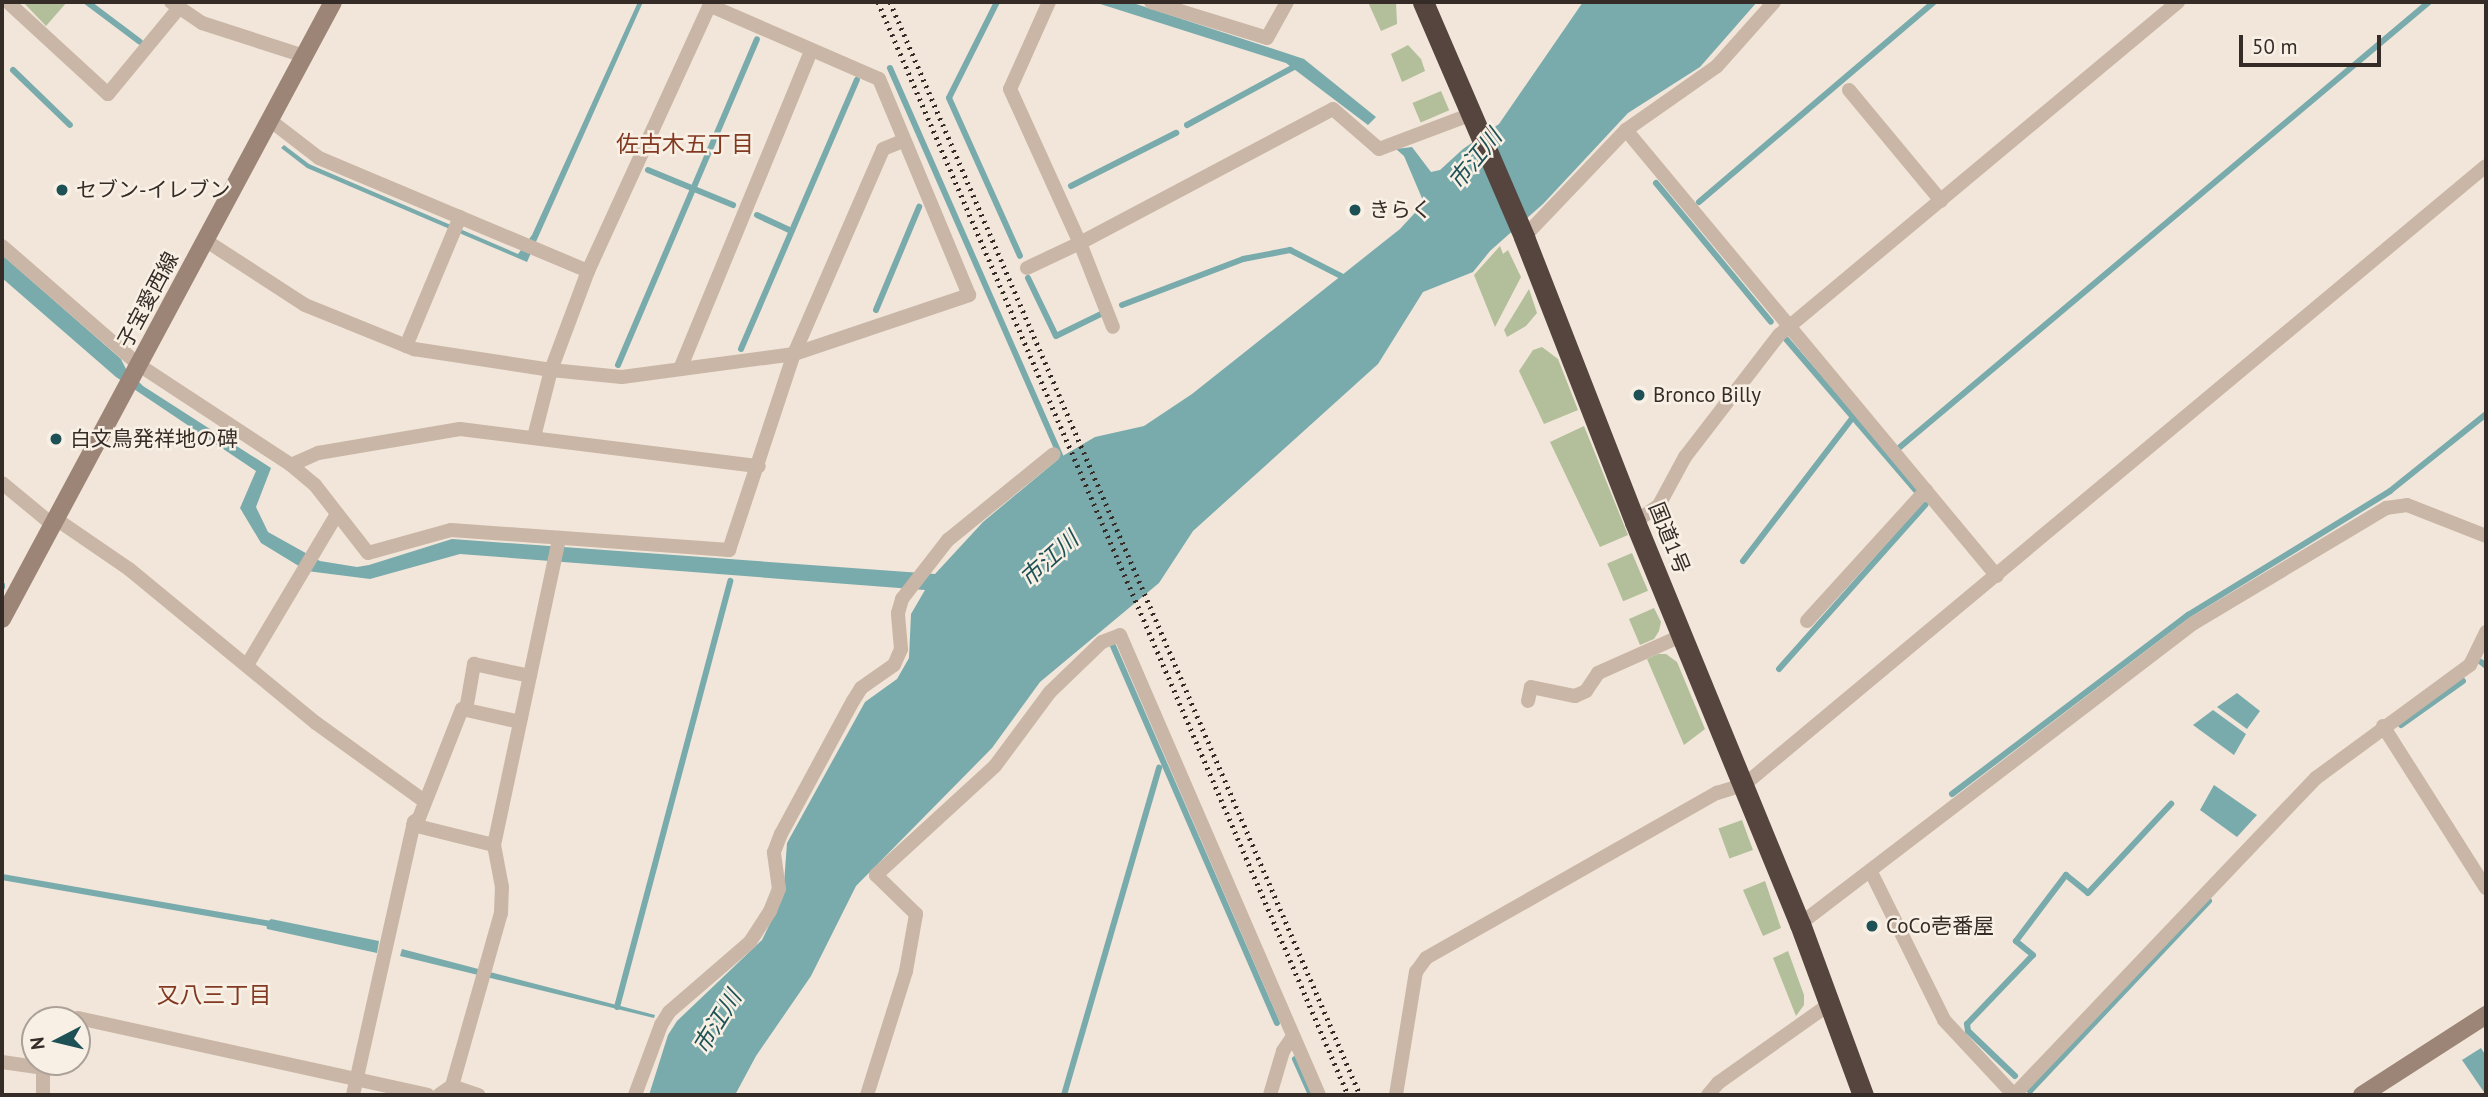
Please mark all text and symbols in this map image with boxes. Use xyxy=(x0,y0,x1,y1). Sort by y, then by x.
scale bar xyxy=(2243,21,2385,65)
text: 50 m xyxy=(2252,33,2298,60)
water label: 市江川 xyxy=(1443,124,1507,194)
district label: 佐古木五丁目 xyxy=(616,130,754,158)
place label: セブン-イレブン xyxy=(76,177,231,203)
marker: セブン-イレブン xyxy=(54,182,70,198)
place label: きらく xyxy=(1369,197,1432,223)
marker: きらく xyxy=(1347,202,1363,218)
street label: 子宝愛西線 xyxy=(112,248,184,352)
place label: Bronco Billy xyxy=(1653,382,1761,408)
marker: Bronco Billy xyxy=(1631,387,1647,403)
place label: 白文鳥発祥地の碑 xyxy=(70,426,238,452)
marker: 白文鳥発祥地の碑 xyxy=(48,431,64,447)
street label: 国道1号 xyxy=(1643,499,1695,577)
water label: 市江川 xyxy=(1014,526,1084,592)
place label: CoCo壱番屋 xyxy=(1886,913,1994,939)
marker: CoCo壱番屋 xyxy=(1864,918,1880,934)
district label: 又八三丁目 xyxy=(157,981,271,1009)
water label: 市江川 xyxy=(687,985,747,1059)
north arrow xyxy=(21,1006,91,1076)
text: N xyxy=(24,1036,50,1051)

